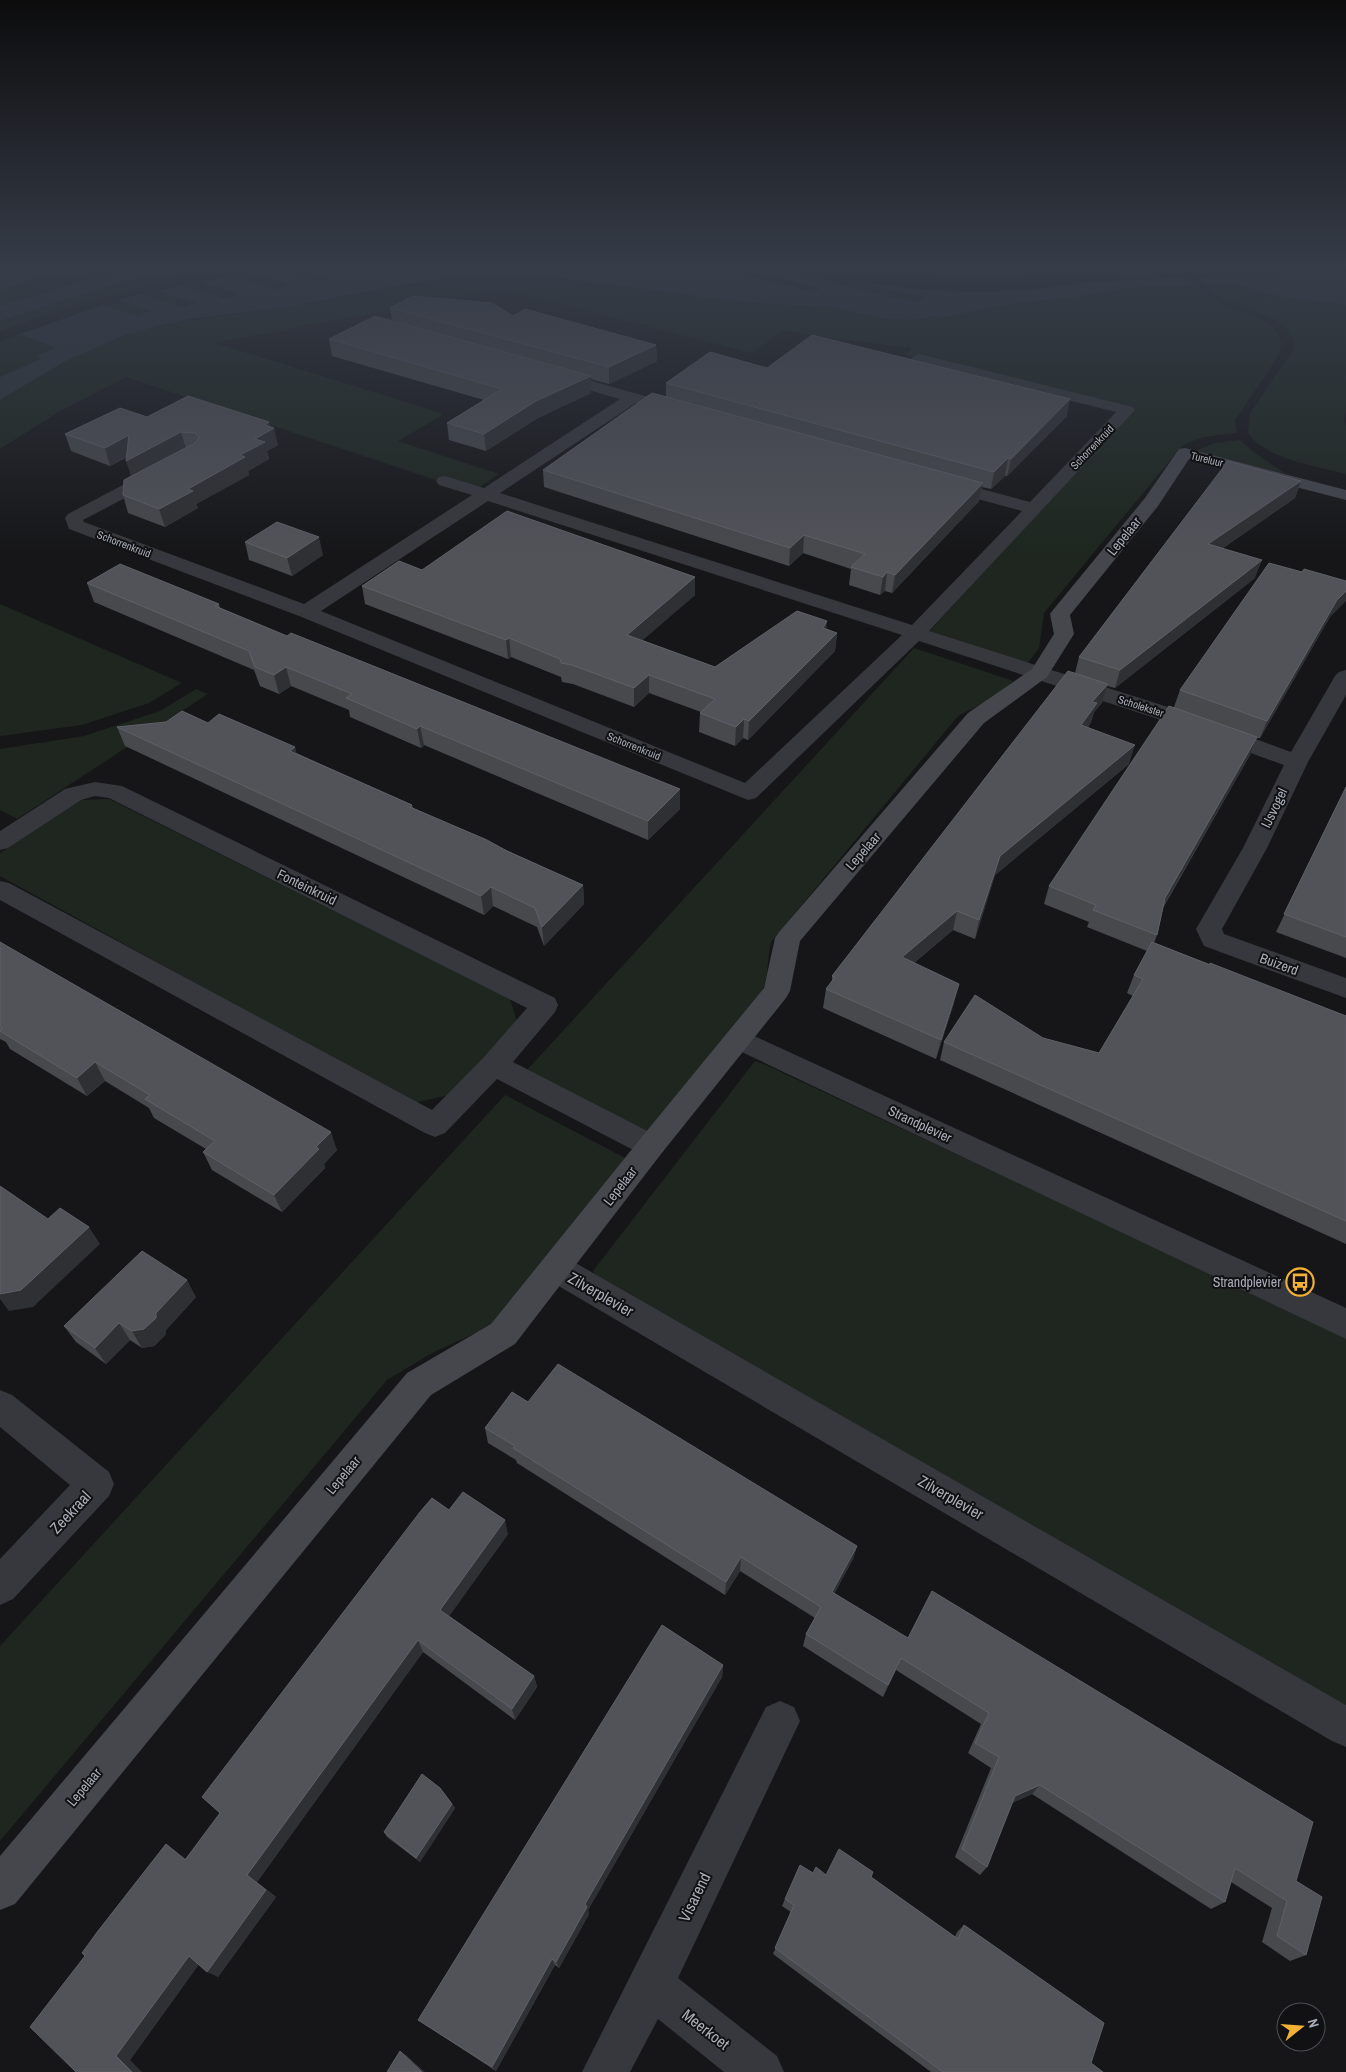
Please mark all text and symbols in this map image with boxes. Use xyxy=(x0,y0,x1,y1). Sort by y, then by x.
street label: Schorrenkruid xyxy=(1067,422,1117,472)
street label: Tureluur xyxy=(1189,448,1225,470)
street label: Lepelaar xyxy=(1103,513,1145,559)
street label: Schorrenkruid xyxy=(95,527,153,561)
street label: Scholekster xyxy=(1116,692,1166,720)
street label: Schorrenkruid xyxy=(605,729,663,763)
street label: IJsvogel xyxy=(1257,785,1291,831)
street label: Lepelaar xyxy=(842,828,885,874)
street label: Fonteinkruid xyxy=(274,865,340,909)
street label: Buizerd xyxy=(1257,949,1301,979)
street label: Strandplevier xyxy=(885,1101,955,1147)
street label: Lepelaar xyxy=(599,1163,641,1209)
street label: Zilverplevier xyxy=(564,1266,638,1322)
bus stop icon: Strandplevier xyxy=(1285,1267,1315,1297)
place label: Strandplevier xyxy=(1213,1273,1281,1291)
street label: Lepelaar xyxy=(322,1452,364,1498)
street label: Zilverplevier xyxy=(914,1469,988,1525)
street label: Zeekraal xyxy=(45,1486,96,1538)
street label: Lepelaar xyxy=(63,1764,105,1810)
street label: Visarend xyxy=(673,1869,715,1925)
north arrow xyxy=(1276,2002,1326,2052)
street label: Meerkoet xyxy=(678,2003,735,2055)
text: N xyxy=(1304,2017,1323,2030)

